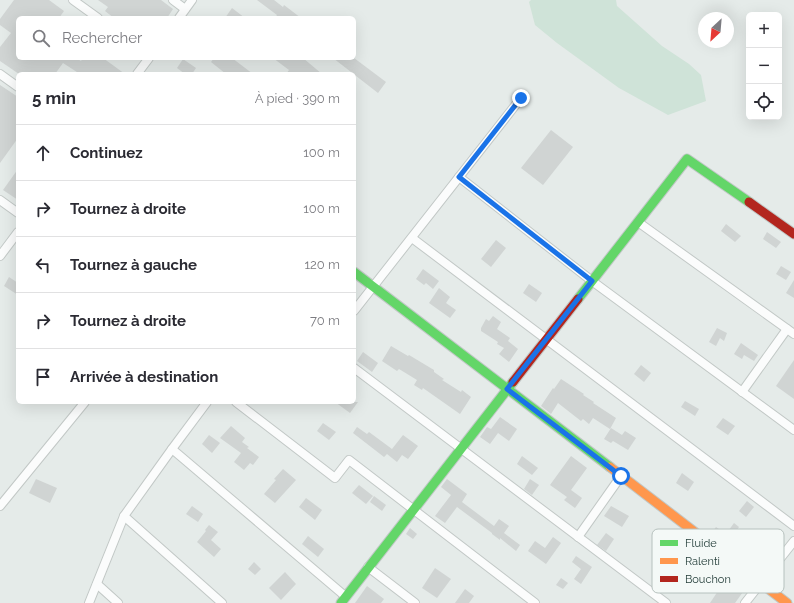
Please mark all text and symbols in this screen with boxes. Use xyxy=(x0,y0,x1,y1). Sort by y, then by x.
north arrow xyxy=(698,12,734,48)
map controls xyxy=(746,12,782,120)
button: + xyxy=(746,12,782,48)
search box xyxy=(16,16,356,60)
icon: search xyxy=(30,27,52,49)
text: Rechercher xyxy=(62,29,142,47)
button: − xyxy=(746,48,782,84)
button: locate xyxy=(746,84,782,120)
text: 5 min xyxy=(32,88,76,108)
route end xyxy=(512,89,530,107)
text: À pied · 390 m xyxy=(255,91,340,106)
icon: ahead xyxy=(32,142,54,164)
text: Continuez xyxy=(70,144,143,162)
text: 100 m xyxy=(303,145,340,160)
icon: right xyxy=(32,198,54,220)
text: Tournez à droite xyxy=(70,200,186,218)
text: 100 m xyxy=(303,201,340,216)
icon: left xyxy=(32,254,54,276)
text: Tournez à gauche xyxy=(70,256,197,274)
text: 120 m xyxy=(304,257,340,272)
icon: right xyxy=(32,310,54,332)
text: Tournez à droite xyxy=(70,312,186,330)
text: 70 m xyxy=(310,313,340,328)
icon: arrive xyxy=(32,366,54,388)
text: Arrivée à destination xyxy=(70,368,218,386)
route start xyxy=(612,467,630,485)
legend xyxy=(652,529,784,593)
text: Fluide xyxy=(685,537,717,550)
text: Ralenti xyxy=(685,555,720,568)
text: Bouchon xyxy=(685,573,731,586)

